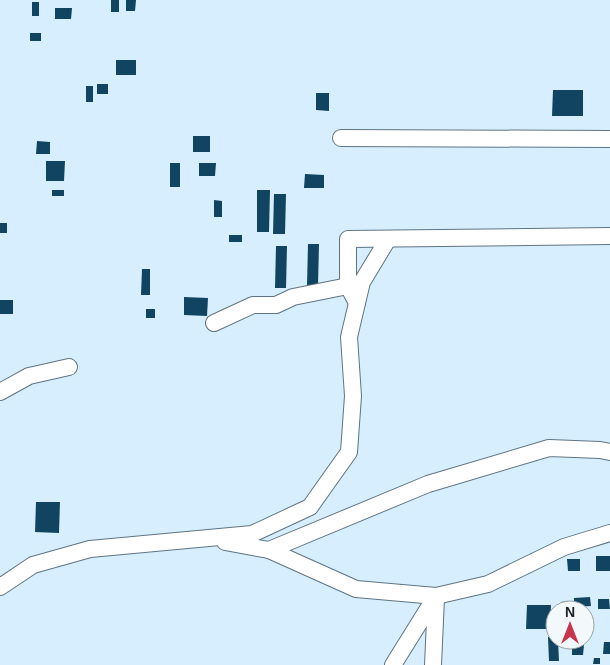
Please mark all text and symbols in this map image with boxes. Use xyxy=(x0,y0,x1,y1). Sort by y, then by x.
north arrow xyxy=(545,600,595,650)
text: N xyxy=(565,604,575,620)

